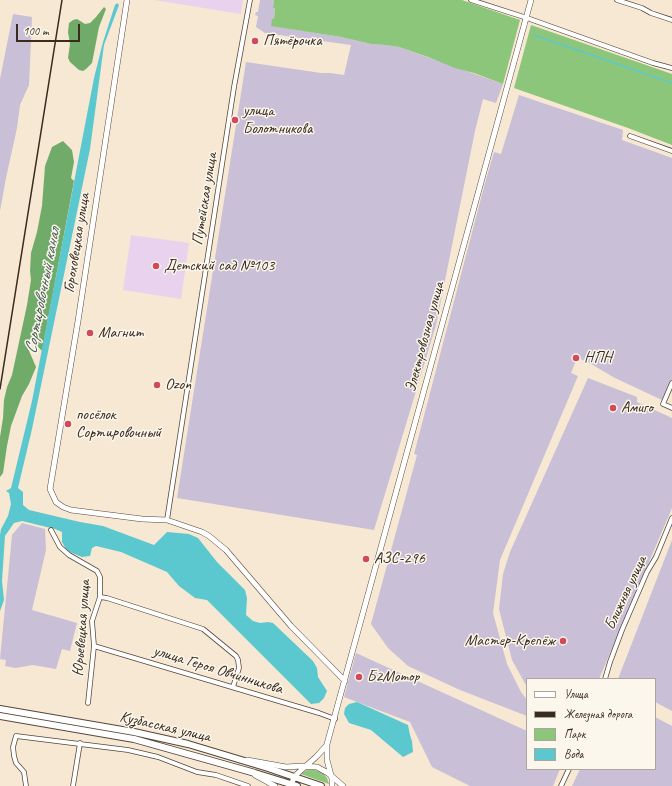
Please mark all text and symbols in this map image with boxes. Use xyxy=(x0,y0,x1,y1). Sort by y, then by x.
scale bar xyxy=(18,16,82,42)
text: 100 m xyxy=(23,23,49,39)
place label: Пятёрочка xyxy=(263,31,322,51)
marker: Пятёрочка xyxy=(250,36,260,46)
place label: улица Болотникова xyxy=(243,101,312,139)
marker: улица Болотникова xyxy=(230,115,240,125)
street label: Путейская улица xyxy=(188,151,222,247)
street label: Гороховецкая улица xyxy=(60,192,94,294)
water label: Сортировочный канал xyxy=(21,226,65,356)
place label: Детский сад №103 xyxy=(164,256,274,276)
marker: Детский сад №103 xyxy=(151,261,161,271)
street label: Электровозная улица xyxy=(401,280,449,394)
place label: Магнит xyxy=(98,323,143,343)
marker: Магнит xyxy=(85,328,95,338)
place label: НПН xyxy=(584,348,612,368)
marker: НПН xyxy=(571,353,581,363)
place label: Ozon xyxy=(165,375,191,395)
marker: Ozon xyxy=(152,380,162,390)
place label: Амиго xyxy=(621,398,653,418)
marker: Амиго xyxy=(608,403,618,413)
place label: посёлок Сортировочный xyxy=(76,405,161,443)
marker: посёлок Сортировочный xyxy=(63,419,73,429)
place label: АЗС-296 xyxy=(374,549,425,569)
street label: Ближняя улица xyxy=(600,553,652,633)
marker: АЗС-296 xyxy=(361,554,371,564)
street label: Юрьевецкая улица xyxy=(69,579,95,677)
place label: Мастер-Крепёж xyxy=(465,631,555,651)
marker: Мастер-Крепёж xyxy=(558,636,568,646)
street label: улица Героя Овчинникова xyxy=(151,641,285,699)
place label: Б2Мотор xyxy=(367,667,419,687)
marker: Б2Мотор xyxy=(354,672,364,682)
legend xyxy=(526,678,656,770)
text: Улица xyxy=(564,686,588,702)
text: Железная дорога xyxy=(564,706,632,722)
street label: Кузбасская улица xyxy=(118,707,212,747)
text: Парк xyxy=(564,726,585,742)
text: Вода xyxy=(564,746,583,762)

